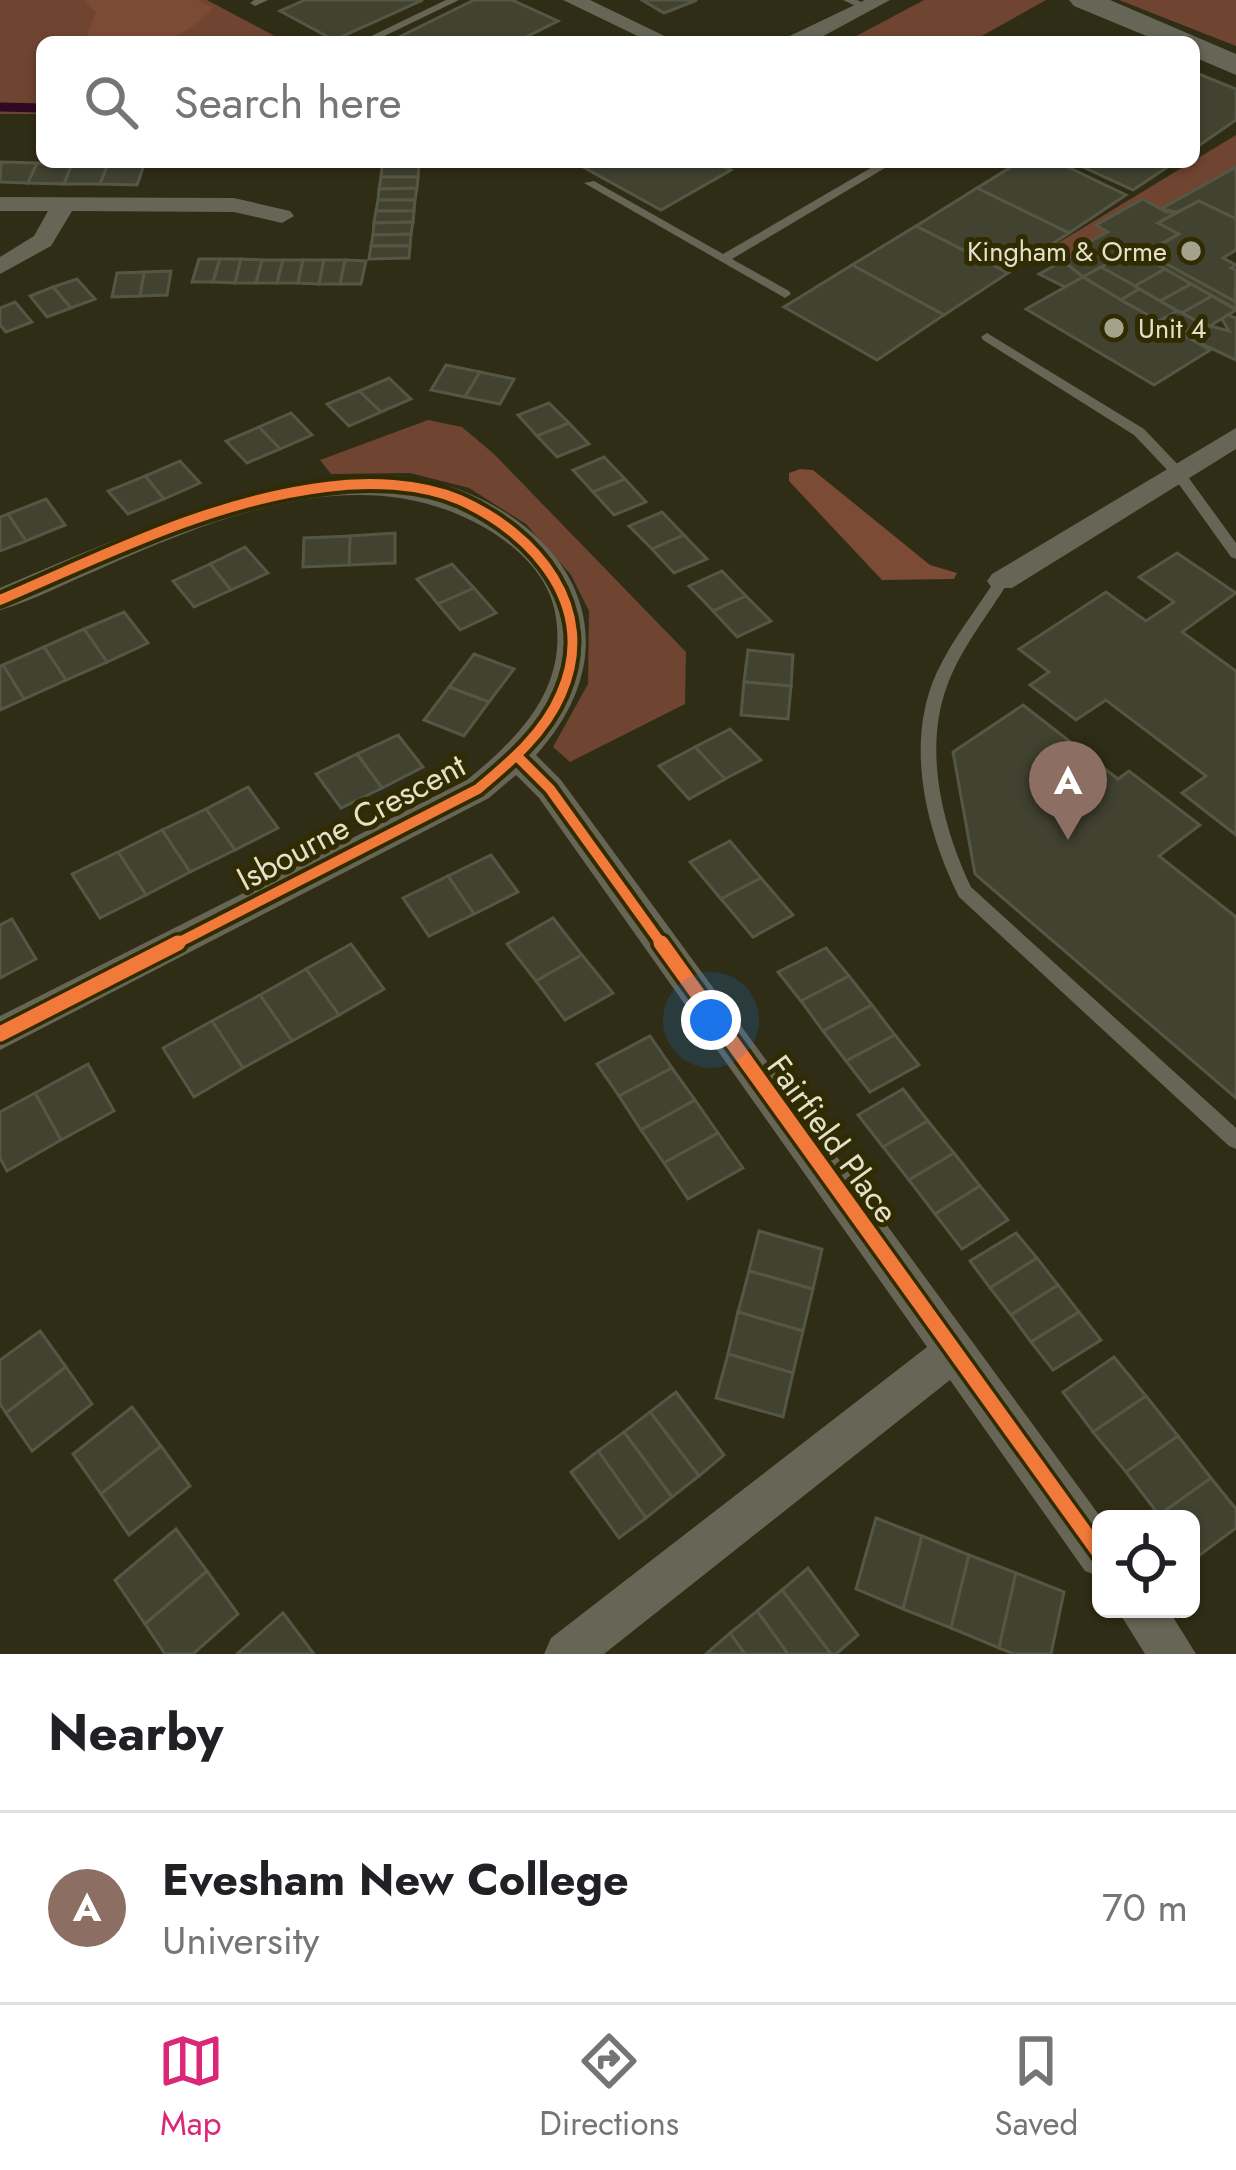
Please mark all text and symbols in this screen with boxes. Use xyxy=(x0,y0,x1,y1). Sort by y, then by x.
search box xyxy=(36,36,1200,168)
icon: search xyxy=(78,69,144,135)
text: Search here xyxy=(174,70,402,135)
place label: Kingham & Orme xyxy=(967,232,1167,271)
marker: Kingham & Orme xyxy=(1178,238,1204,264)
place label: Unit 4 xyxy=(1138,309,1206,348)
marker: Unit 4 xyxy=(1101,315,1127,341)
pin: A xyxy=(1029,741,1107,840)
street label: Isbourne Crescent xyxy=(228,742,474,902)
your location xyxy=(681,990,741,1050)
street label: Fairfield Place xyxy=(756,1046,910,1232)
map controls xyxy=(1092,1510,1200,1618)
button: locate xyxy=(1092,1510,1200,1618)
text: Nearby xyxy=(48,1695,223,1769)
text: Evesham New College xyxy=(162,1847,629,1912)
text: A xyxy=(73,1879,101,1936)
text: 70 m xyxy=(1102,1879,1188,1936)
text: University xyxy=(162,1912,319,1969)
tab: Map xyxy=(158,2028,224,2147)
tab: Directions xyxy=(539,2028,679,2147)
tab: Saved xyxy=(995,2028,1078,2147)

